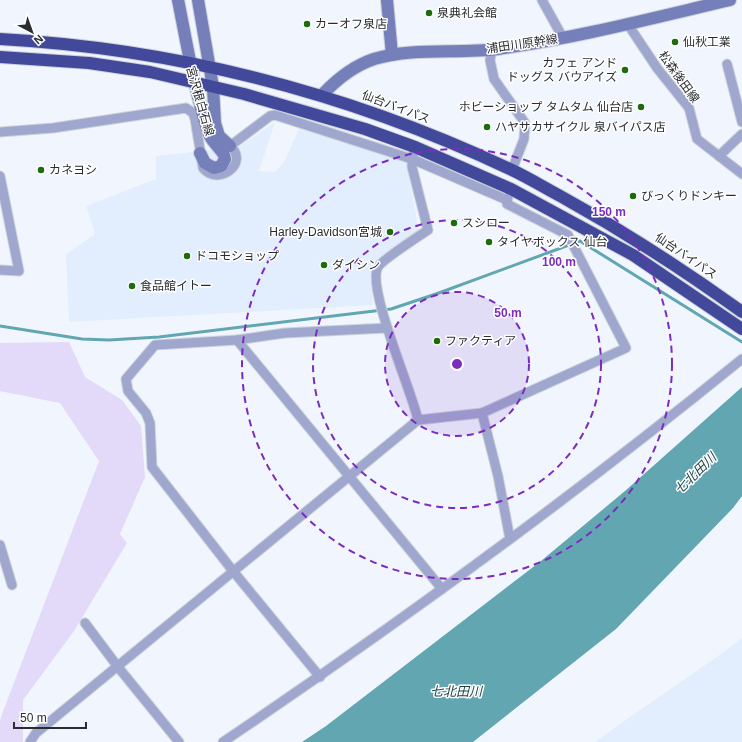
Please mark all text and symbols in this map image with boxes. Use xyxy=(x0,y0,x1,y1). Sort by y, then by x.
place label: 泉典礼会館 xyxy=(437,6,497,20)
marker: 泉典礼会館 xyxy=(424,8,434,18)
north arrow xyxy=(12,12,52,52)
place label: カーオフ泉店 xyxy=(315,17,387,31)
marker: カーオフ泉店 xyxy=(302,19,312,29)
text: N xyxy=(32,32,45,47)
street label: 浦田川原幹線 xyxy=(485,32,559,56)
place label: 仙秋工業 xyxy=(683,35,731,49)
marker: 仙秋工業 xyxy=(670,37,680,47)
street label: 松森後田線 xyxy=(656,49,702,105)
place label: カフェ アンド ドッグス バウアイズ xyxy=(507,56,617,84)
street label: 宮沢根白石線 xyxy=(183,64,217,138)
marker: カフェ アンド ドッグス バウアイズ xyxy=(620,65,630,75)
street label: 仙台バイパス xyxy=(360,88,432,126)
place label: ホビーショップ タムタム 仙台店 xyxy=(459,100,633,114)
marker: ホビーショップ タムタム 仙台店 xyxy=(636,102,646,112)
place label: ハヤサカサイクル 泉バイパス店 xyxy=(495,120,666,134)
marker: ハヤサカサイクル 泉バイパス店 xyxy=(482,122,492,132)
place label: カネヨシ xyxy=(49,163,97,177)
marker: カネヨシ xyxy=(36,165,46,175)
place label: びっくりドンキー xyxy=(641,189,737,203)
marker: びっくりドンキー xyxy=(628,191,638,201)
text: 150 m xyxy=(592,205,626,219)
place label: スシロー xyxy=(462,216,510,230)
marker: スシロー xyxy=(449,218,459,228)
place label: Harley-Davidson宮城 xyxy=(269,225,382,239)
marker: Harley-Davidson宮城 xyxy=(385,227,395,237)
street label: 仙台バイパス xyxy=(652,230,720,282)
place label: タイヤボックス 仙台 xyxy=(497,235,608,249)
marker: タイヤボックス 仙台 xyxy=(484,237,494,247)
place label: ドコモショップ xyxy=(195,249,279,263)
marker: ドコモショップ xyxy=(182,251,192,261)
text: 100 m xyxy=(542,255,576,269)
place label: ダイシン xyxy=(332,258,380,272)
marker: ダイシン xyxy=(319,260,329,270)
place label: 食品館イトー xyxy=(140,279,212,293)
marker: 食品館イトー xyxy=(127,281,137,291)
text: 50 m xyxy=(494,306,522,320)
place label: ファクティア xyxy=(445,334,516,348)
marker: ファクティア xyxy=(432,336,442,346)
centre of rings xyxy=(450,357,464,371)
water label: 七北田川 xyxy=(671,449,721,497)
water label: 七北田川 xyxy=(430,684,484,699)
scale bar xyxy=(14,704,86,730)
text: 50 m xyxy=(20,711,47,725)

